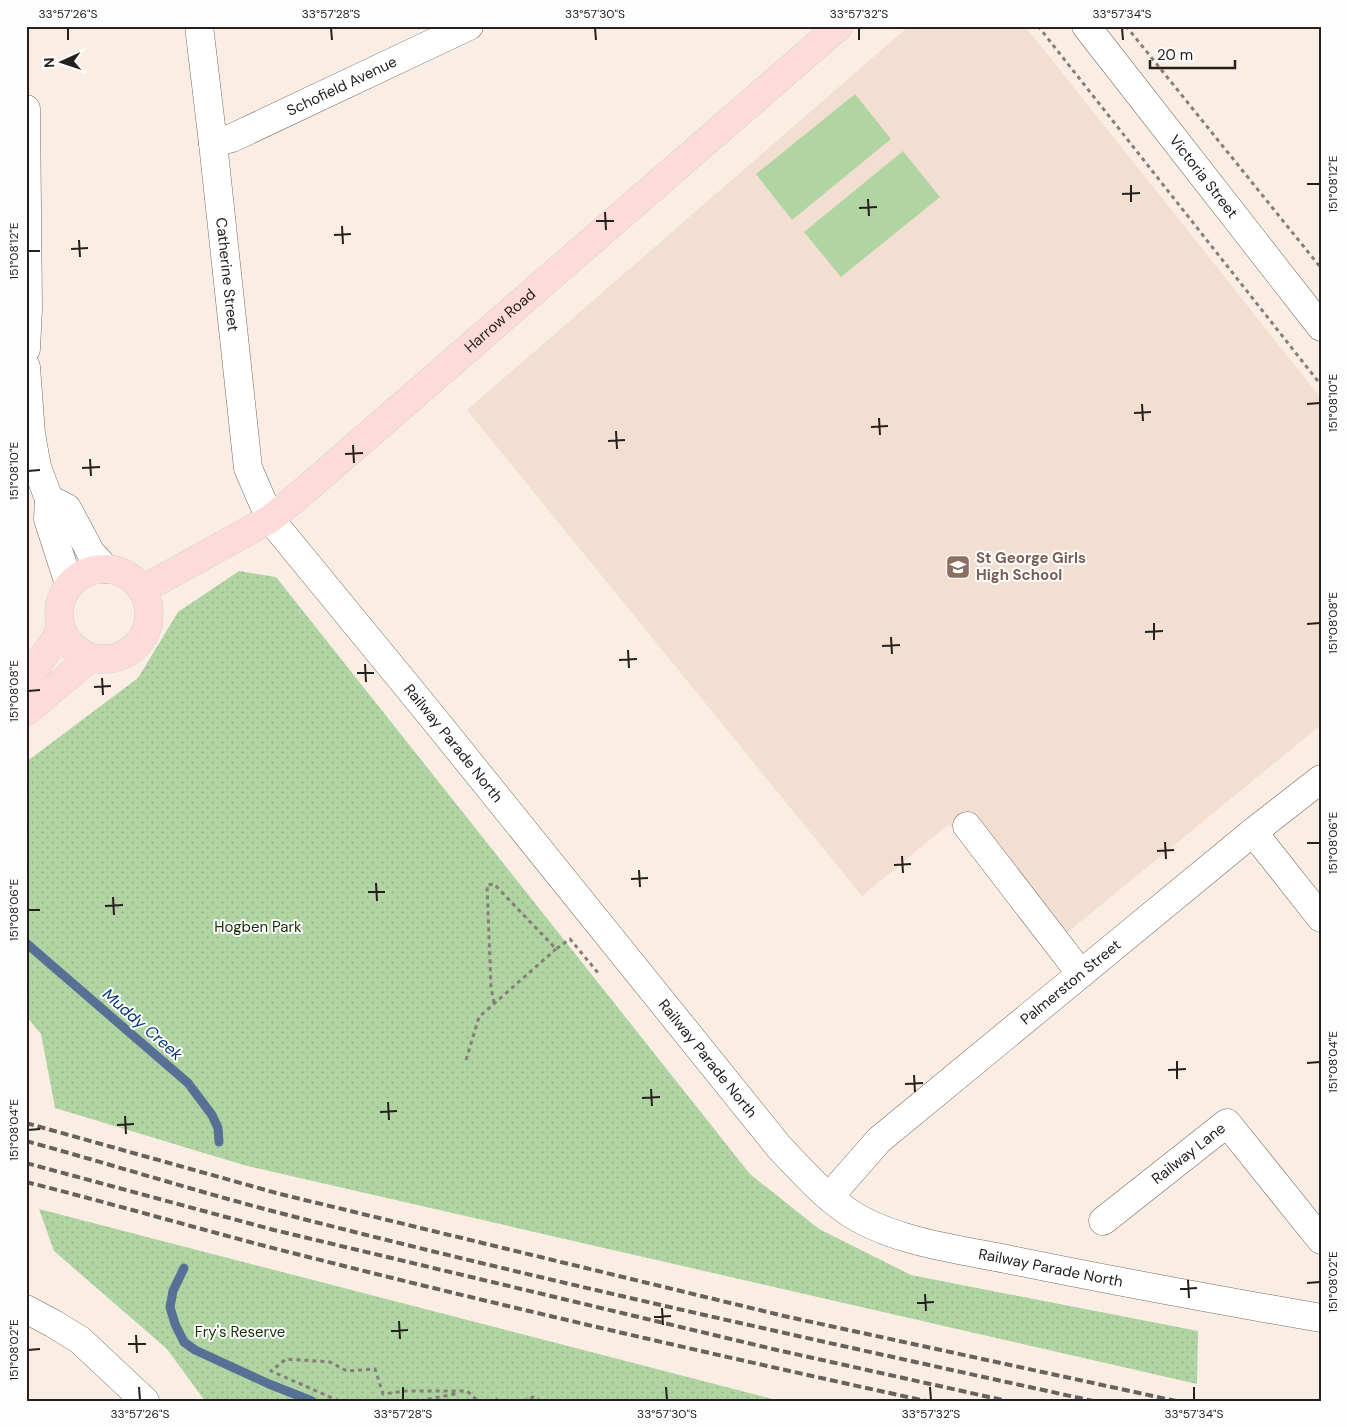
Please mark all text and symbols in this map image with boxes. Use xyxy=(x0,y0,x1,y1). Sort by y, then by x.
text: 33°57'26"S xyxy=(39,6,98,22)
text: 33°57'28"S xyxy=(302,6,360,22)
text: 33°57'30"S xyxy=(565,6,625,22)
text: 33°57'32"S xyxy=(830,6,888,22)
text: 33°57'34"S xyxy=(1093,6,1151,22)
north arrow xyxy=(38,38,88,88)
scale bar xyxy=(1150,38,1234,70)
text: 20 m xyxy=(1157,45,1193,65)
street label: Schofield Avenue xyxy=(283,52,400,121)
text: N xyxy=(40,57,58,68)
street label: Victoria Street xyxy=(1165,131,1242,222)
text: 151°08'12"E xyxy=(1325,155,1341,213)
street label: Catherine Street xyxy=(211,216,243,333)
text: 151°08'12"E xyxy=(6,222,22,280)
street label: Harrow Road xyxy=(460,284,540,357)
text: 151°08'10"E xyxy=(1325,374,1341,432)
text: 151°08'10"E xyxy=(6,442,22,500)
place label: St George Girls High School xyxy=(976,548,1086,585)
school or university icon: St George Girls High School xyxy=(945,554,971,580)
text: 151°08'08"E xyxy=(1325,592,1341,654)
text: 151°08'08"E xyxy=(6,660,22,722)
street label: Railway Parade North xyxy=(399,680,507,807)
text: 151°08'06"E xyxy=(1325,812,1341,874)
text: 151°08'06"E xyxy=(6,879,22,941)
park label: Hogben Park xyxy=(214,917,302,937)
street label: Palmerston Street xyxy=(1016,935,1125,1029)
water label: Muddy Creek xyxy=(98,984,188,1066)
street label: Railway Parade North xyxy=(654,995,762,1122)
text: 151°08'04"E xyxy=(1325,1031,1341,1093)
text: 151°08'04"E xyxy=(6,1099,22,1161)
street label: Railway Lane xyxy=(1148,1118,1229,1189)
street label: Railway Parade North xyxy=(977,1244,1125,1292)
text: 151°08'02"E xyxy=(1325,1251,1341,1313)
text: 151°08'02"E xyxy=(6,1319,22,1381)
park label: Fry's Reserve xyxy=(195,1322,285,1342)
text: 33°57'26"S xyxy=(111,1406,170,1422)
text: 33°57'28"S xyxy=(374,1406,432,1422)
text: 33°57'30"S xyxy=(637,1406,697,1422)
text: 33°57'32"S xyxy=(902,1406,960,1422)
text: 33°57'34"S xyxy=(1165,1406,1223,1422)

